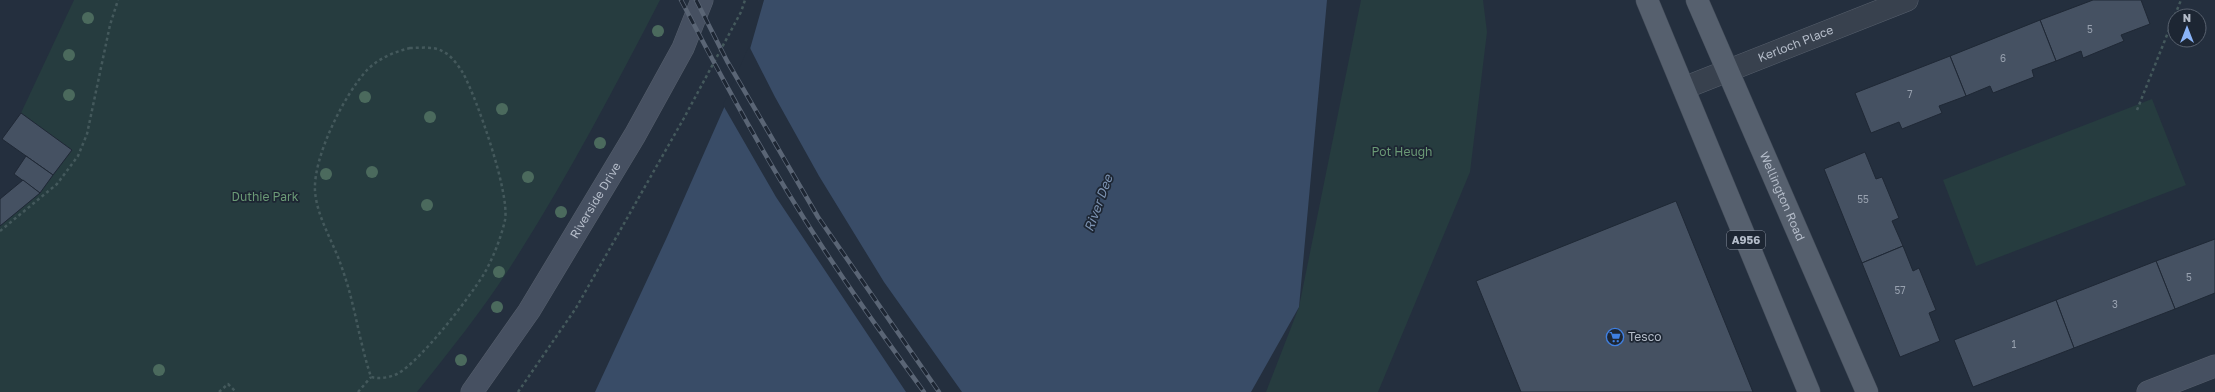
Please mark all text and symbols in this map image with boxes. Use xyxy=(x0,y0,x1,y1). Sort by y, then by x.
north arrow xyxy=(2167,8,2207,48)
text: N xyxy=(2183,11,2191,24)
street label: Kerloch Place xyxy=(1756,22,1835,65)
house number: 5 xyxy=(2087,23,2093,35)
house number: 6 xyxy=(2000,52,2006,64)
house number: 7 xyxy=(1907,88,1913,100)
park label: Pot Heugh xyxy=(1372,144,1432,159)
street label: Wellington Road xyxy=(1757,149,1808,243)
street label: Riverside Drive xyxy=(566,159,624,241)
water label: River Dee xyxy=(1080,171,1116,234)
park label: Duthie Park xyxy=(232,189,299,204)
house number: 55 xyxy=(1857,193,1869,205)
road number: A956 xyxy=(1727,231,1765,249)
house number: 5 xyxy=(2186,271,2192,283)
house number: 57 xyxy=(1894,284,1906,296)
house number: 3 xyxy=(2112,298,2118,310)
supermarket icon: Tesco xyxy=(1605,327,1625,347)
place label: Tesco xyxy=(1628,329,1661,344)
house number: 1 xyxy=(2012,338,2017,350)

